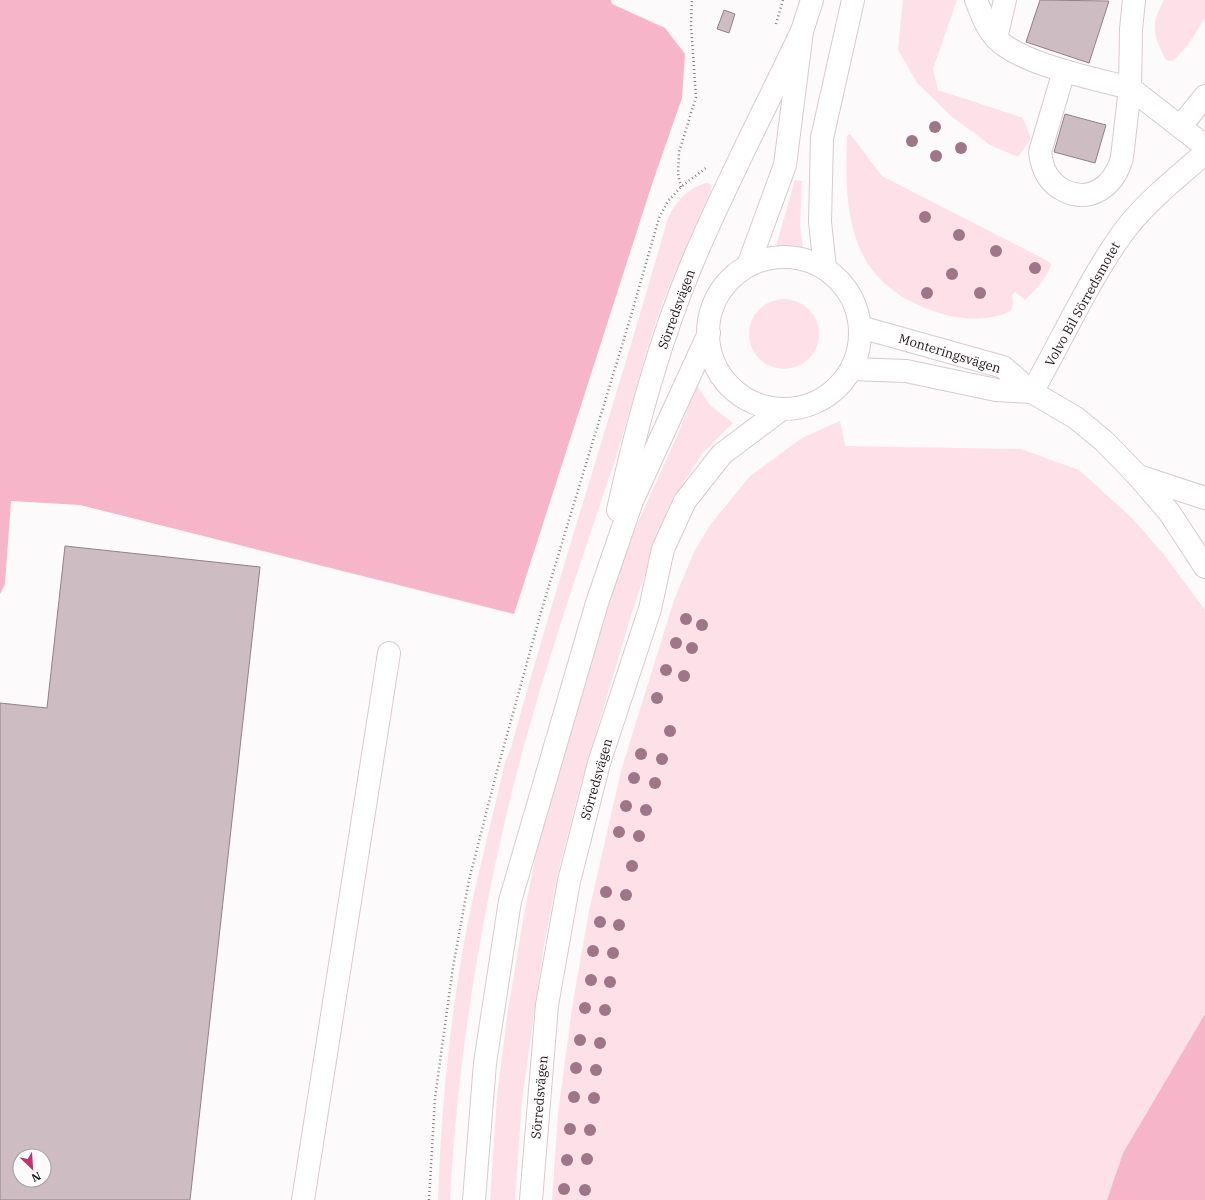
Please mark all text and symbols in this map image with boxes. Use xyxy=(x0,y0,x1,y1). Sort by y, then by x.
street label: Volvo Bil Sörredsmotet xyxy=(1041,239,1124,369)
street label: Sörredsvägen xyxy=(654,267,699,351)
street label: Monteringsvägen xyxy=(897,330,1003,377)
street label: Sörredsvägen xyxy=(577,737,616,822)
street label: Sörredsvägen xyxy=(527,1055,552,1140)
north arrow xyxy=(12,1148,52,1188)
text: N xyxy=(29,1169,43,1185)

